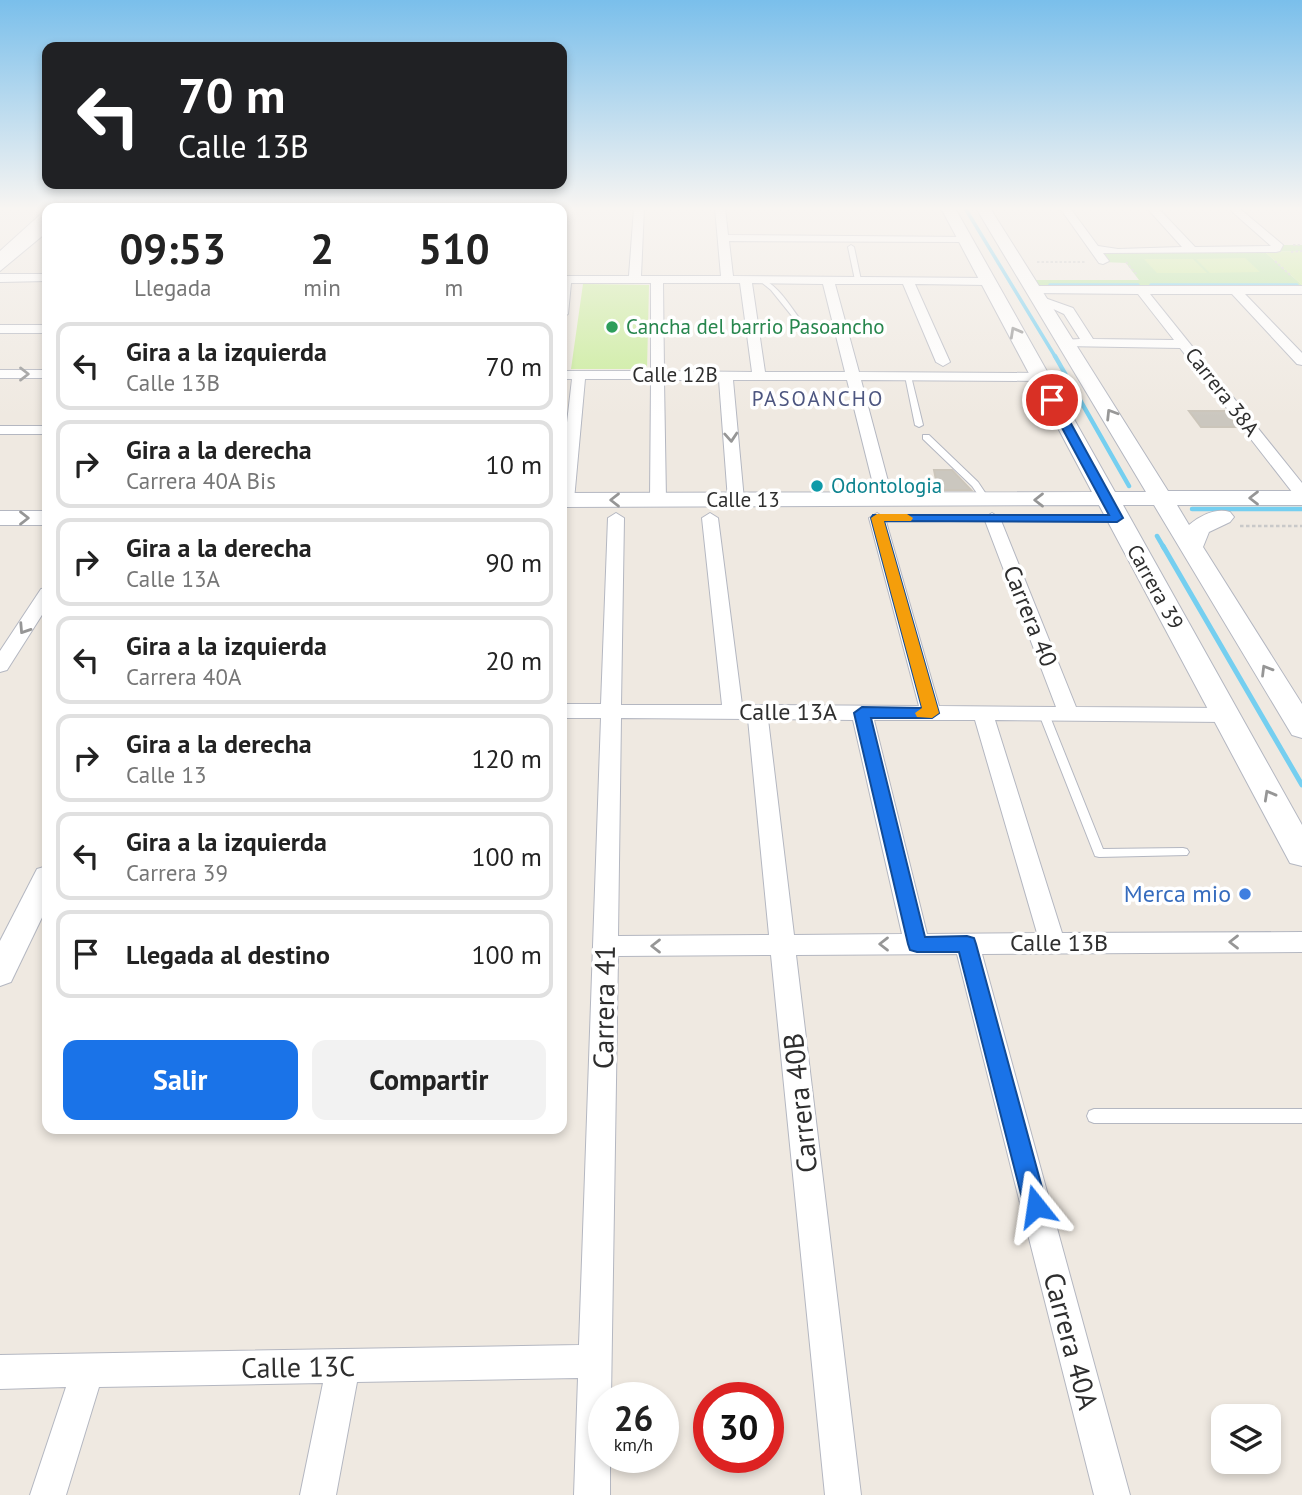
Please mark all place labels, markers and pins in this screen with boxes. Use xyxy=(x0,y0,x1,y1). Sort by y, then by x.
place label: Cancha del barrio Pasoancho xyxy=(626,313,884,340)
marker: Cancha del barrio Pasoancho xyxy=(604,319,620,335)
pin xyxy=(1022,370,1082,430)
place label: Odontologia xyxy=(831,472,942,499)
marker: Odontologia xyxy=(809,478,825,494)
place label: Merca mio xyxy=(1124,878,1231,909)
marker: Merca mio xyxy=(1237,886,1253,902)

